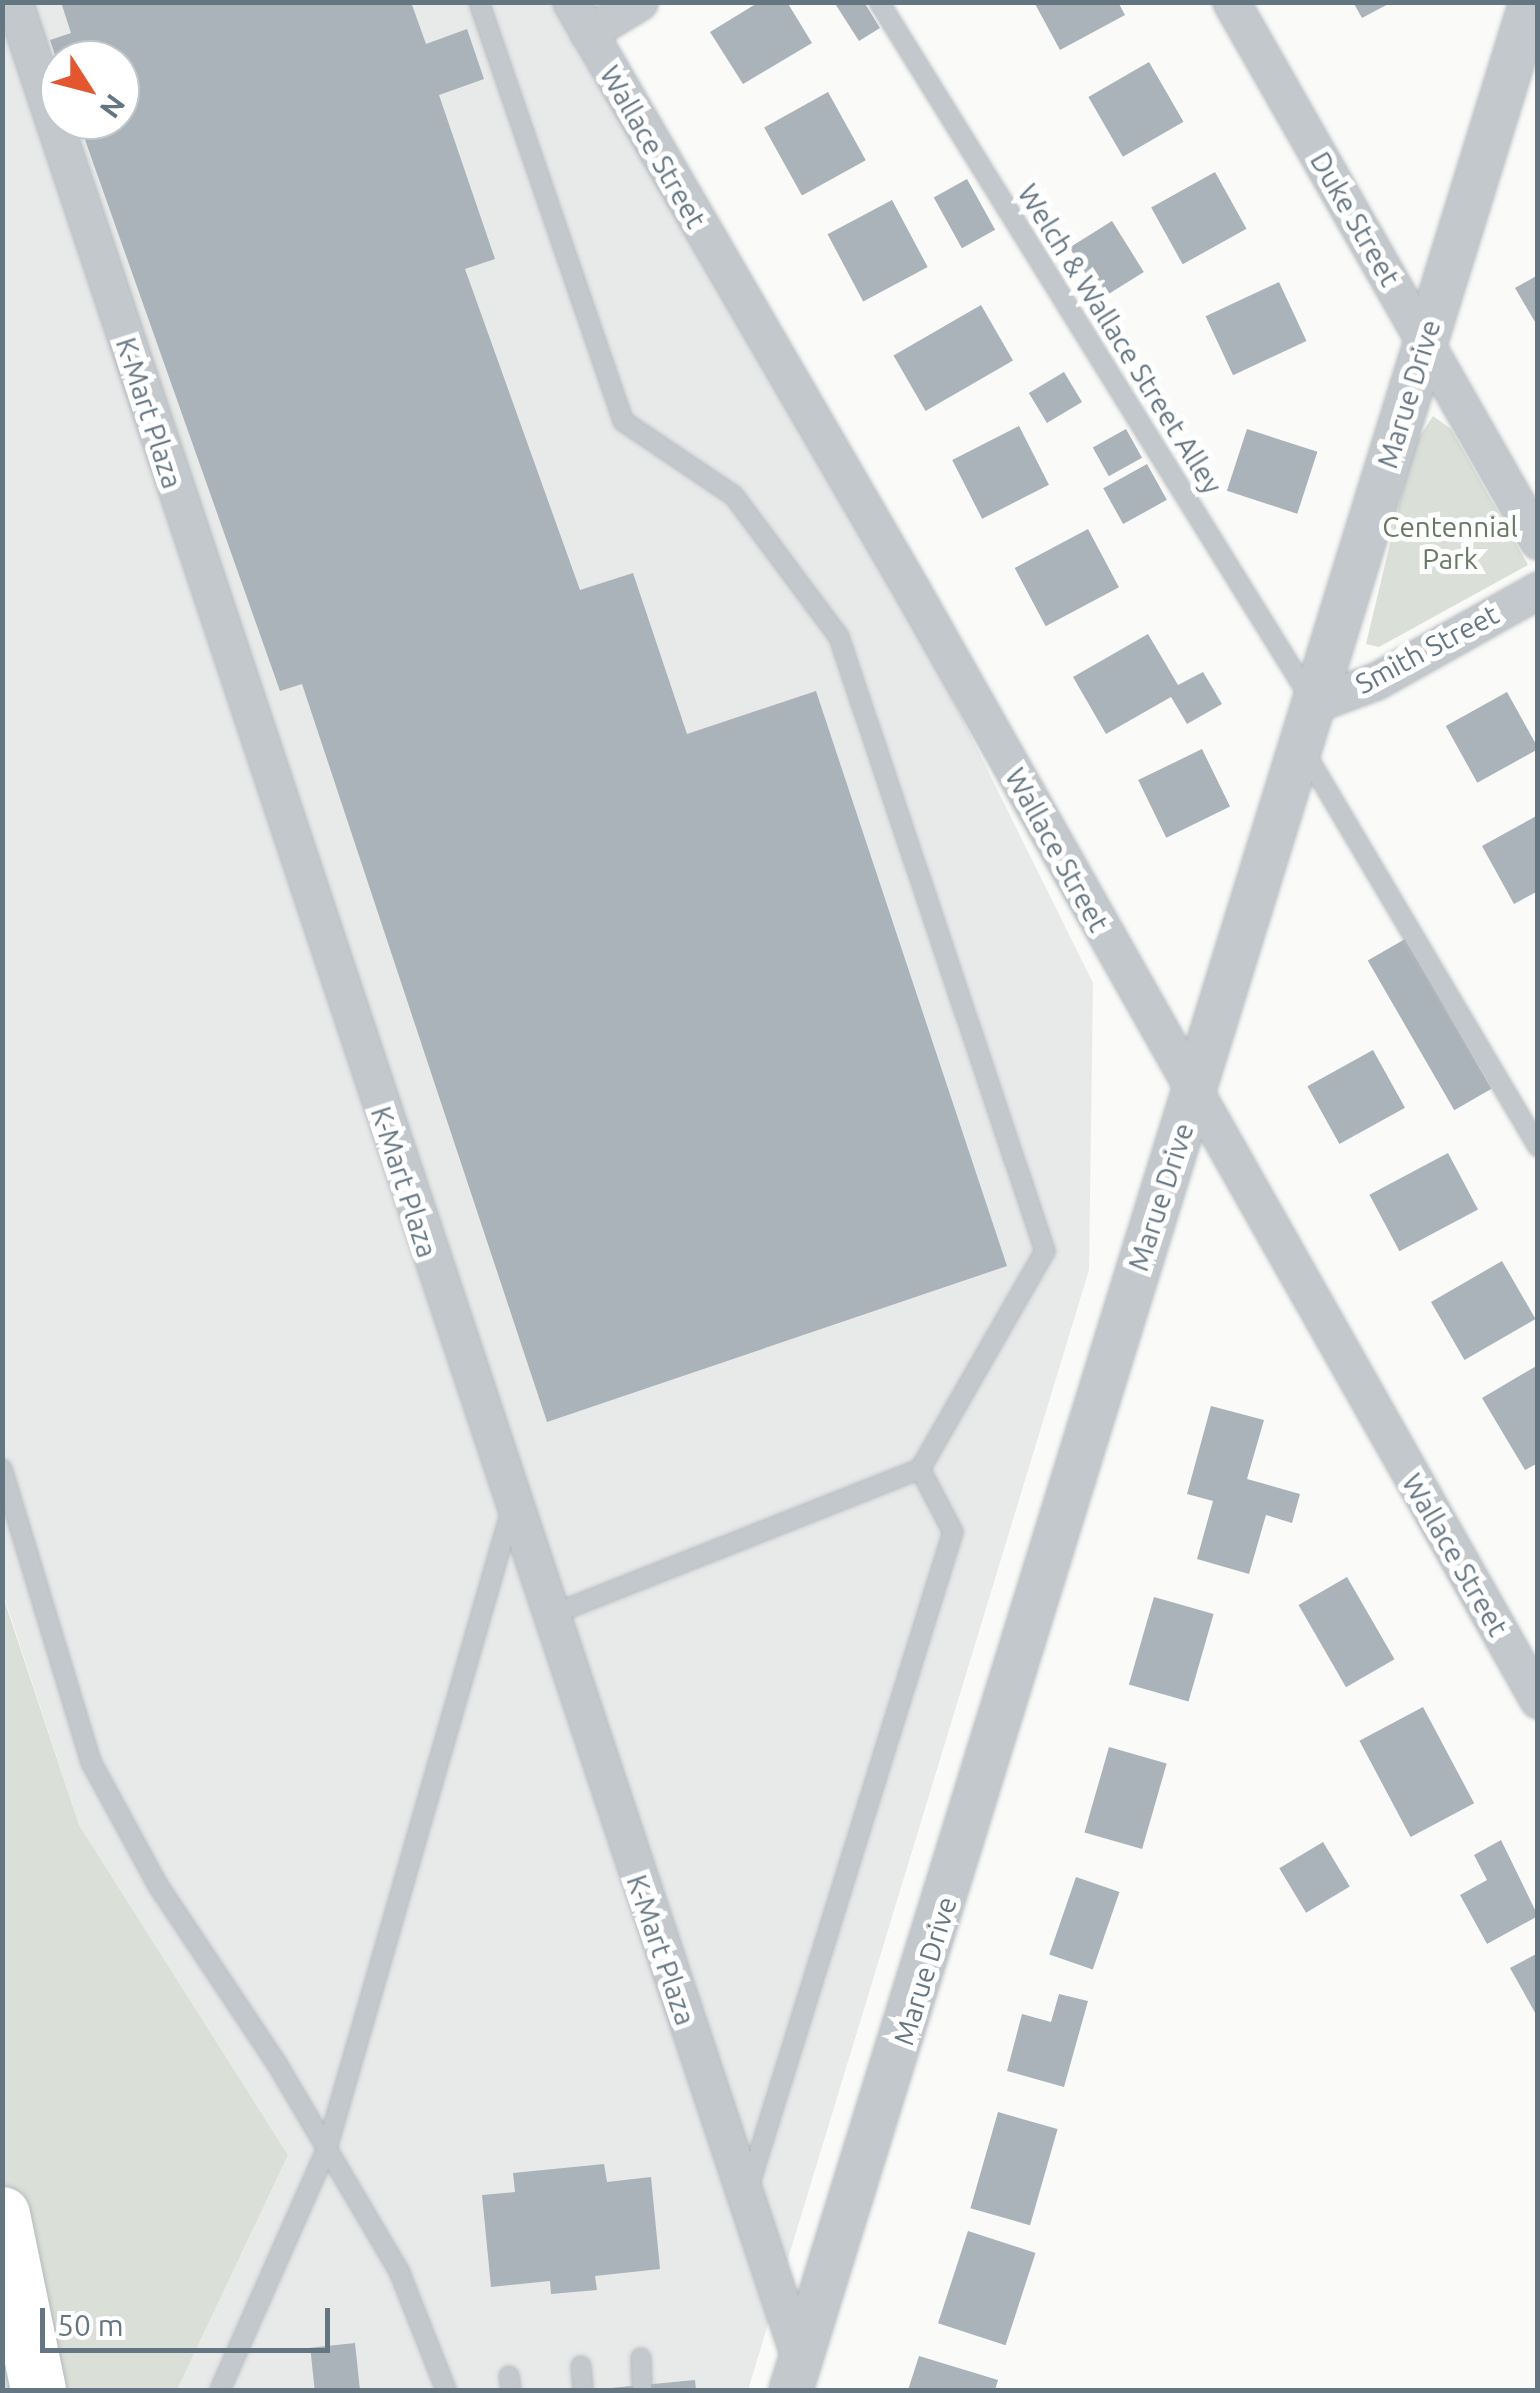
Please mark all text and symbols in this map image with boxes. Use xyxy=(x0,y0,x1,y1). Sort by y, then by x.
north arrow xyxy=(40,40,140,140)
street label: Wallace Street xyxy=(593,60,713,234)
text: N xyxy=(94,89,132,124)
street label: Duke Street xyxy=(1303,146,1407,292)
street label: Welch & Wallace Street Alley xyxy=(1011,178,1229,500)
street label: Marue Drive xyxy=(1371,316,1447,472)
street label: K-Mart Plaza xyxy=(109,333,189,493)
park label: Centennial Park xyxy=(1382,510,1518,576)
street label: Smith Street xyxy=(1350,597,1504,701)
street label: Wallace Street xyxy=(998,762,1116,938)
street label: K-Mart Plaza xyxy=(364,1102,444,1262)
street label: Marue Drive xyxy=(1121,1119,1201,1275)
street label: Wallace Street xyxy=(1395,1468,1515,1642)
street label: K-Mart Plaza xyxy=(620,1871,702,2029)
street label: Marue Drive xyxy=(887,1893,963,2049)
scale bar xyxy=(45,2288,335,2350)
text: 50 m xyxy=(57,2308,124,2342)

